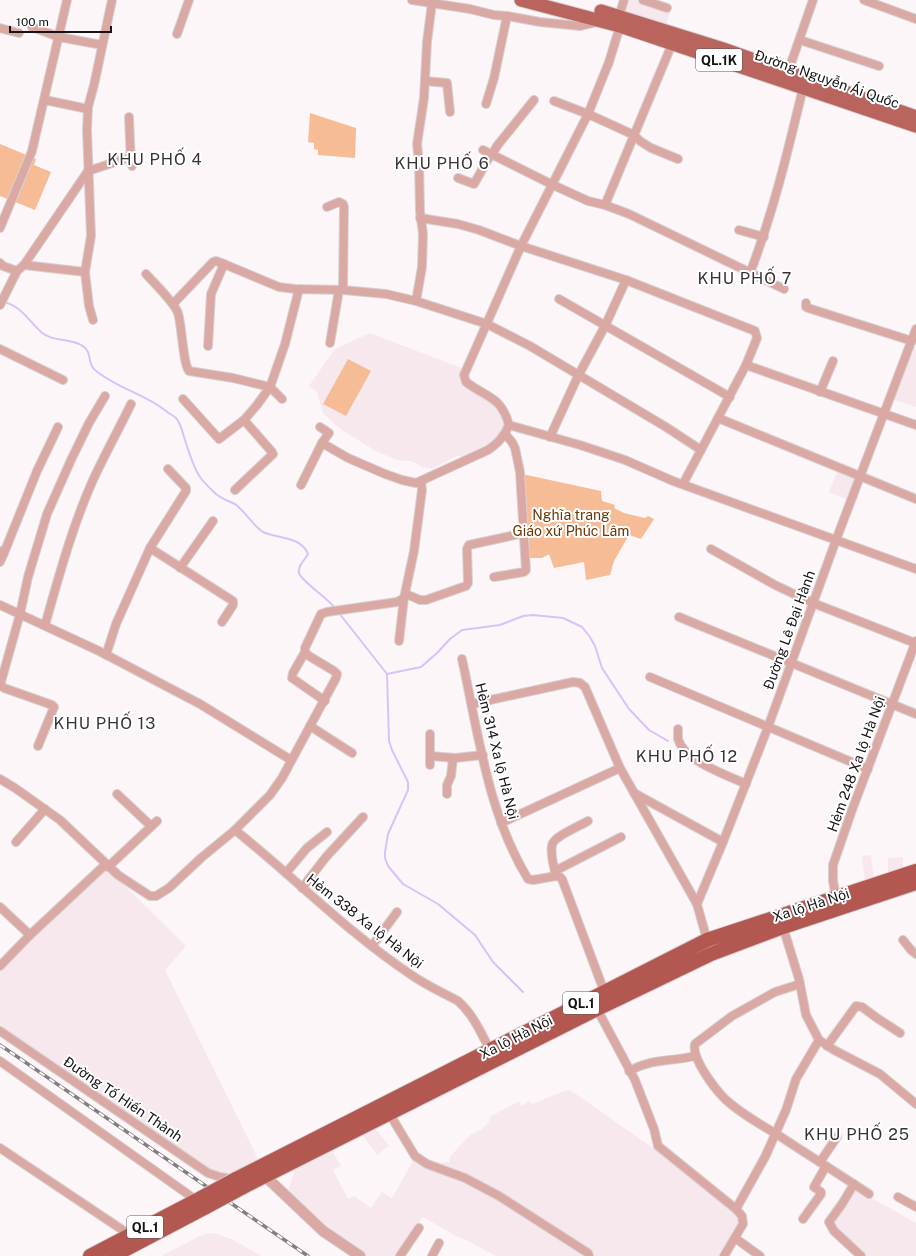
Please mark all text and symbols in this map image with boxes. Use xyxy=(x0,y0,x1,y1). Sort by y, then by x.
scale bar xyxy=(10,8,111,34)
text: 100 m xyxy=(16,15,49,29)
street label: Đường Nguyễn Ái Quốc xyxy=(752,46,902,111)
road number: QL.1K xyxy=(696,49,742,71)
district label: KHU PHỐ 4 xyxy=(107,147,203,169)
district label: KHU PHỐ 6 xyxy=(394,151,490,173)
district label: KHU PHỐ 7 xyxy=(698,266,792,288)
park label: Nghĩa trang Giáo xứ Phúc Lâm xyxy=(513,507,629,539)
street label: Đường Lê Đại Hành xyxy=(760,568,818,692)
street label: Hẻm 314 Xa lộ Hà Nội xyxy=(472,681,522,821)
street label: Hẻm 248 Xa lộ Hà Nội xyxy=(824,694,888,834)
district label: KHU PHỐ 13 xyxy=(54,711,156,733)
district label: KHU PHỐ 12 xyxy=(636,744,738,766)
street label: Hẻm 338 Xa lộ Hà Nội xyxy=(304,871,426,971)
street label: Xa lộ Hà Nội xyxy=(771,885,851,925)
road number: QL.1 xyxy=(563,992,599,1014)
street label: Xa lộ Hà Nội xyxy=(477,1012,555,1062)
street label: Đường Tố Hiến Thành xyxy=(61,1053,185,1145)
district label: KHU PHỐ 25 xyxy=(804,1122,910,1144)
road number: QL.1 xyxy=(127,1216,163,1238)

